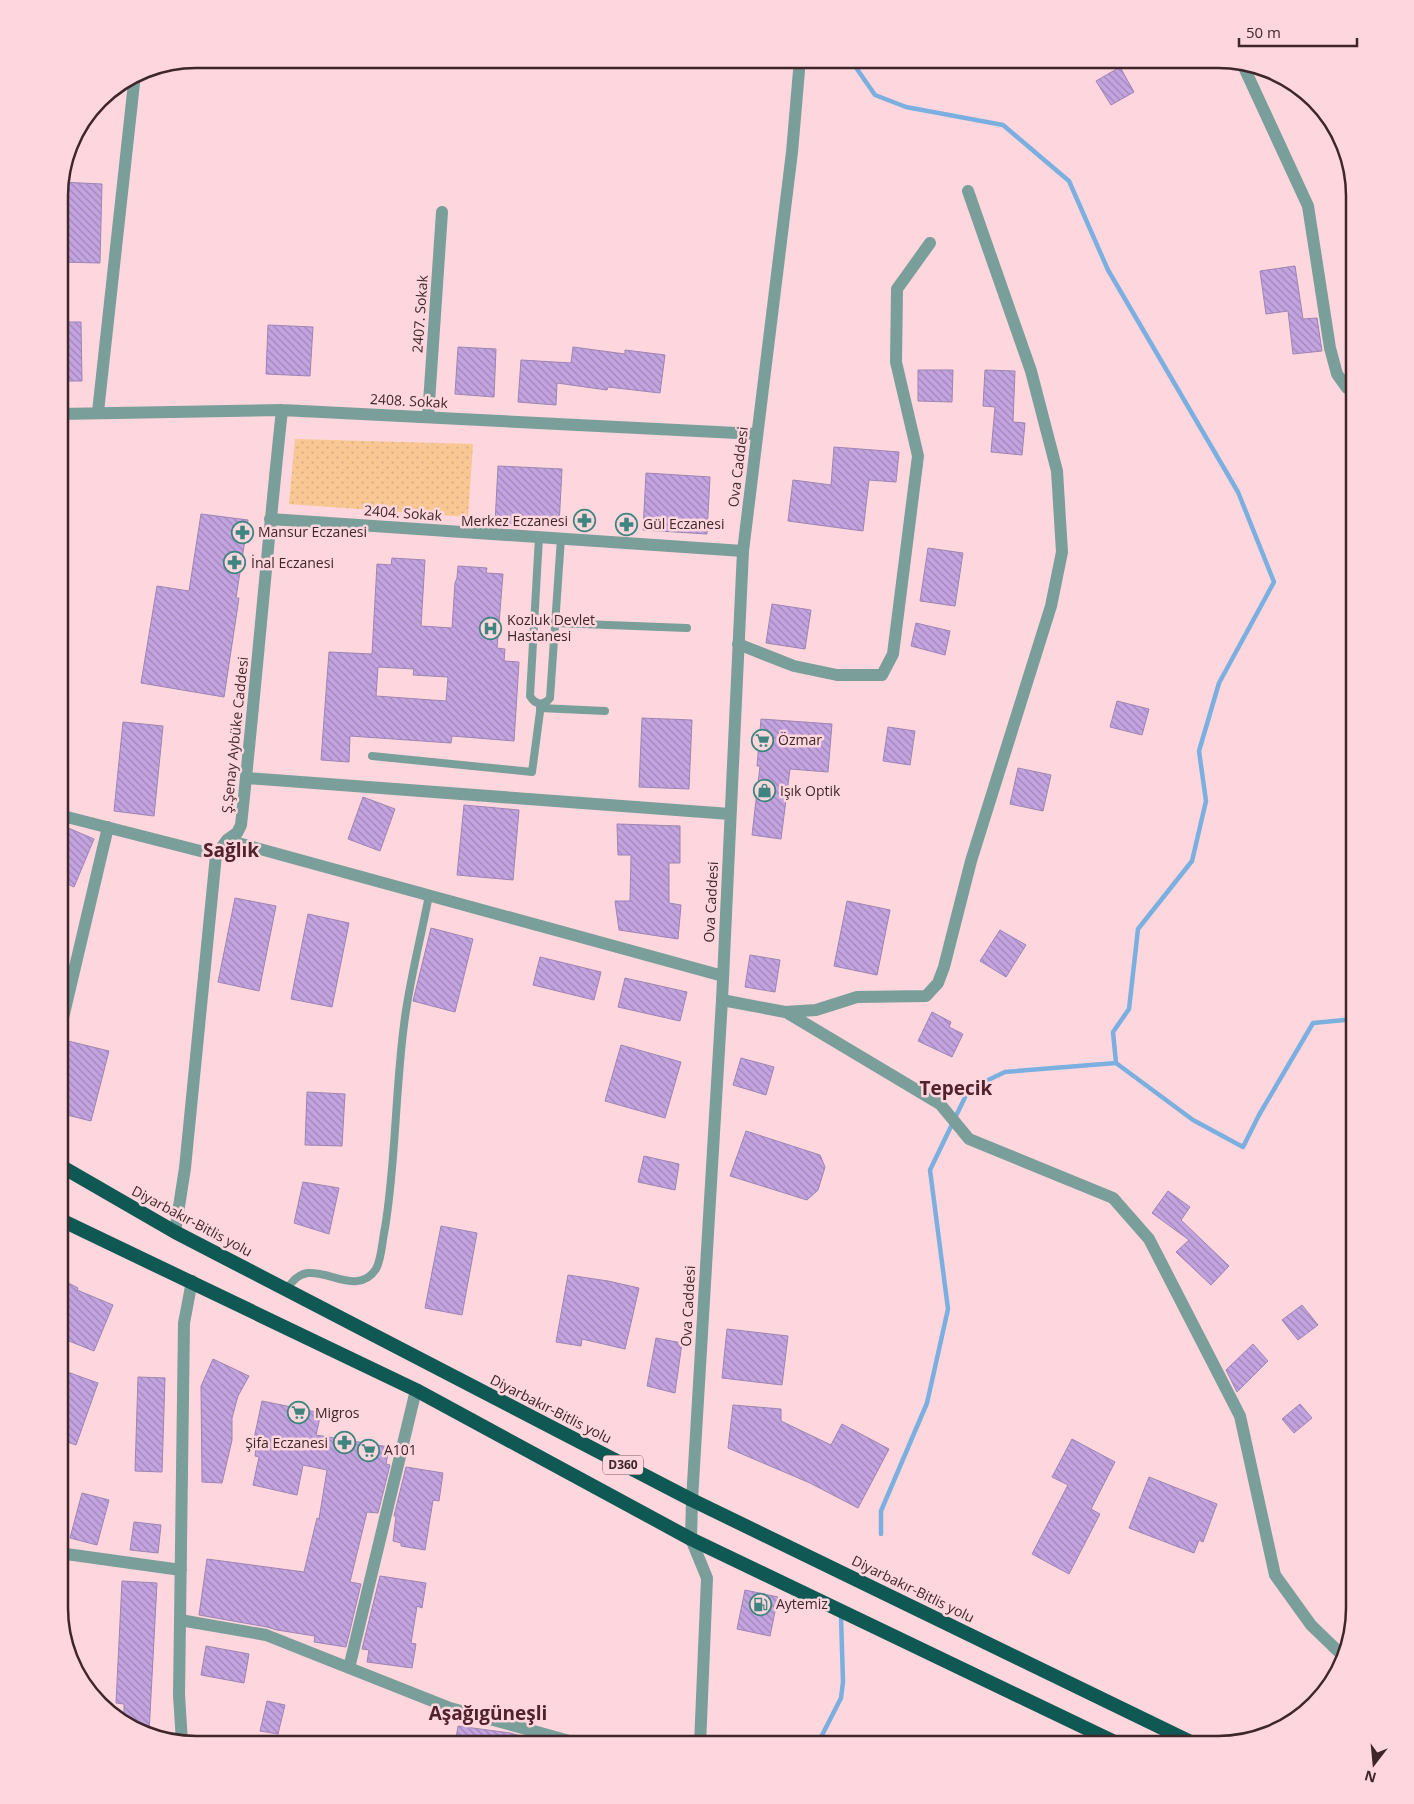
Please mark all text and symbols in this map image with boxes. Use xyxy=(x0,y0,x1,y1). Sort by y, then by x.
scale bar xyxy=(1239,15,1356,47)
text: 50 m xyxy=(1246,22,1281,42)
street label: 2407. Sokak xyxy=(407,274,432,354)
street label: 2408. Sokak xyxy=(370,389,449,412)
street label: Ova Caddesi xyxy=(723,426,752,508)
street label: 2404. Sokak xyxy=(363,500,443,525)
pharmacy icon: Merkez Eczanesi xyxy=(572,509,596,533)
place label: Merkez Eczanesi xyxy=(461,511,568,530)
pharmacy icon: Gül Eczanesi xyxy=(615,512,639,536)
place label: Gül Eczanesi xyxy=(643,514,724,533)
pharmacy icon: Mansur Eczanesi xyxy=(230,520,254,544)
place label: Mansur Eczanesi xyxy=(258,522,367,541)
pharmacy icon: İnal Eczanesi xyxy=(223,551,247,575)
place label: İnal Eczanesi xyxy=(251,553,334,572)
place label: Kozluk Devlet Hastanesi xyxy=(507,610,595,645)
hospital icon: Kozluk Devlet Hastanesi xyxy=(479,616,503,640)
street label: Ş.Şenay Aybüke Caddesi xyxy=(217,656,252,814)
supermarket icon: Özmar xyxy=(750,728,774,752)
place label: Özmar xyxy=(778,730,822,749)
shop icon: Işık Optik xyxy=(752,779,776,803)
place label: Işık Optik xyxy=(780,781,841,800)
district label: Sağlık xyxy=(203,837,259,863)
street label: Ova Caddesi xyxy=(699,861,722,943)
district label: Tepecik xyxy=(920,1075,993,1101)
street label: Diyarbakır-Bitlis yolu xyxy=(129,1181,256,1260)
street label: Ova Caddesi xyxy=(676,1265,699,1347)
street label: Diyarbakır-Bitlis yolu xyxy=(487,1370,615,1447)
supermarket icon: Migros xyxy=(287,1401,311,1425)
place label: Migros xyxy=(315,1403,360,1422)
pharmacy icon: Şifa Eczanesi xyxy=(332,1431,356,1455)
place label: Şifa Eczanesi xyxy=(245,1433,328,1452)
supermarket icon: A101 xyxy=(356,1438,380,1462)
place label: A101 xyxy=(384,1440,417,1459)
road number: D360 xyxy=(603,1456,643,1474)
street label: Diyarbakır-Bitlis yolu xyxy=(849,1551,978,1626)
fuel station icon: Aytemiz xyxy=(748,1592,772,1616)
place label: Aytemiz xyxy=(776,1594,828,1613)
district label: Aşağıgüneşli xyxy=(429,1700,547,1726)
north arrow xyxy=(1349,1739,1399,1789)
text: N xyxy=(1362,1766,1378,1788)

